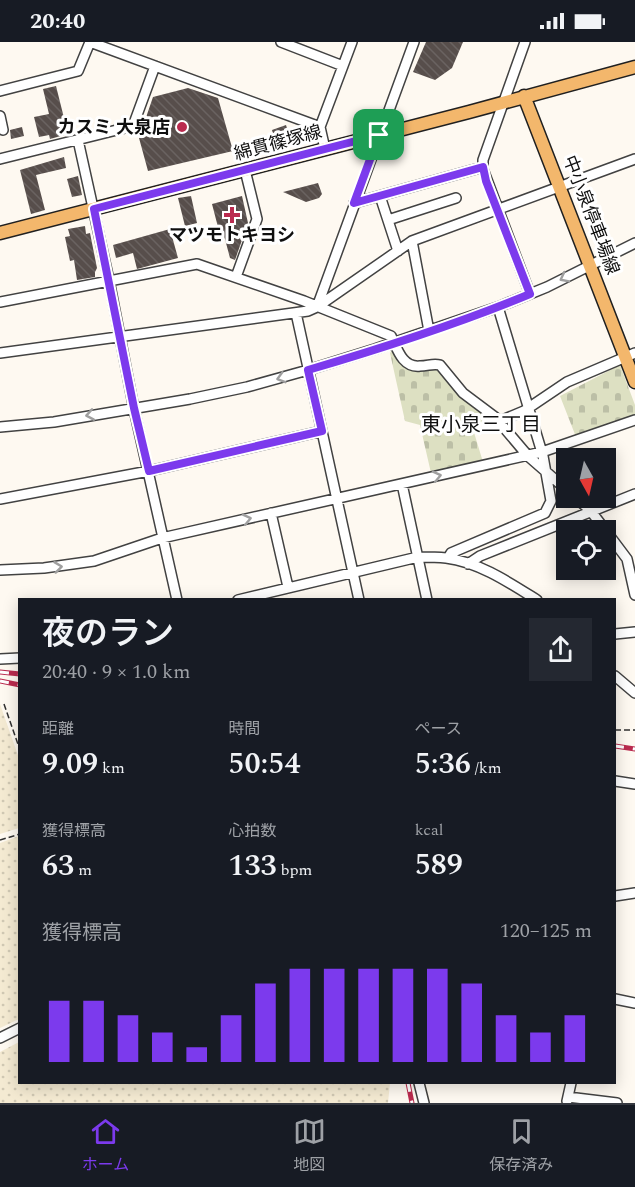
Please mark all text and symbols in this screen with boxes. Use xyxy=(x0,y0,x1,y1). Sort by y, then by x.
text: 20:40 xyxy=(30,5,85,38)
pin xyxy=(353,109,404,160)
place label: カスミ 大泉店 xyxy=(58,114,170,141)
street label: 綿貫篠塚線 xyxy=(231,118,325,168)
icon: arrive xyxy=(362,118,395,151)
marker: カスミ 大泉店 xyxy=(175,120,189,134)
street label: 中小泉停車場線 xyxy=(556,151,626,279)
marker: マツモトキヨシ xyxy=(225,208,239,222)
place label: マツモトキヨシ xyxy=(169,222,295,249)
one-way arrow xyxy=(559,271,570,282)
one-way arrow xyxy=(276,370,286,383)
one-way arrow xyxy=(85,409,95,421)
district label: 東小泉三丁目 xyxy=(421,410,541,440)
north arrow xyxy=(556,448,616,508)
map controls xyxy=(556,448,616,580)
one-way arrow xyxy=(432,470,442,483)
one-way arrow xyxy=(242,513,252,526)
button: locate xyxy=(556,520,616,580)
one-way arrow xyxy=(54,561,63,573)
text: 夜のラン xyxy=(42,609,174,659)
button: share xyxy=(529,618,592,681)
text: 20:40 · 9 × 1.0 km xyxy=(42,657,190,687)
text: 距離 xyxy=(42,717,74,741)
text: 時間 xyxy=(228,717,260,741)
text: ペース xyxy=(415,717,462,741)
text: 9.09 xyxy=(42,741,98,787)
text: 50:54 xyxy=(228,741,300,787)
text: 5:36 xyxy=(415,741,471,787)
text: km xyxy=(98,756,125,780)
text: /km xyxy=(471,756,501,780)
text: kcal xyxy=(415,818,443,842)
text: 獲得標高 xyxy=(42,819,106,843)
text: 心拍数 xyxy=(228,819,276,843)
text: 589 xyxy=(415,842,463,888)
text: 63 xyxy=(42,843,74,889)
text: 133 xyxy=(228,843,277,889)
text: m xyxy=(74,858,92,882)
text: bpm xyxy=(277,858,312,882)
text: 120–125 m xyxy=(500,916,592,946)
text: 獲得標高 xyxy=(42,918,122,948)
tab: ホーム xyxy=(82,1115,129,1177)
tab: 地図 xyxy=(293,1115,326,1177)
tab: 保存済み xyxy=(489,1115,553,1177)

